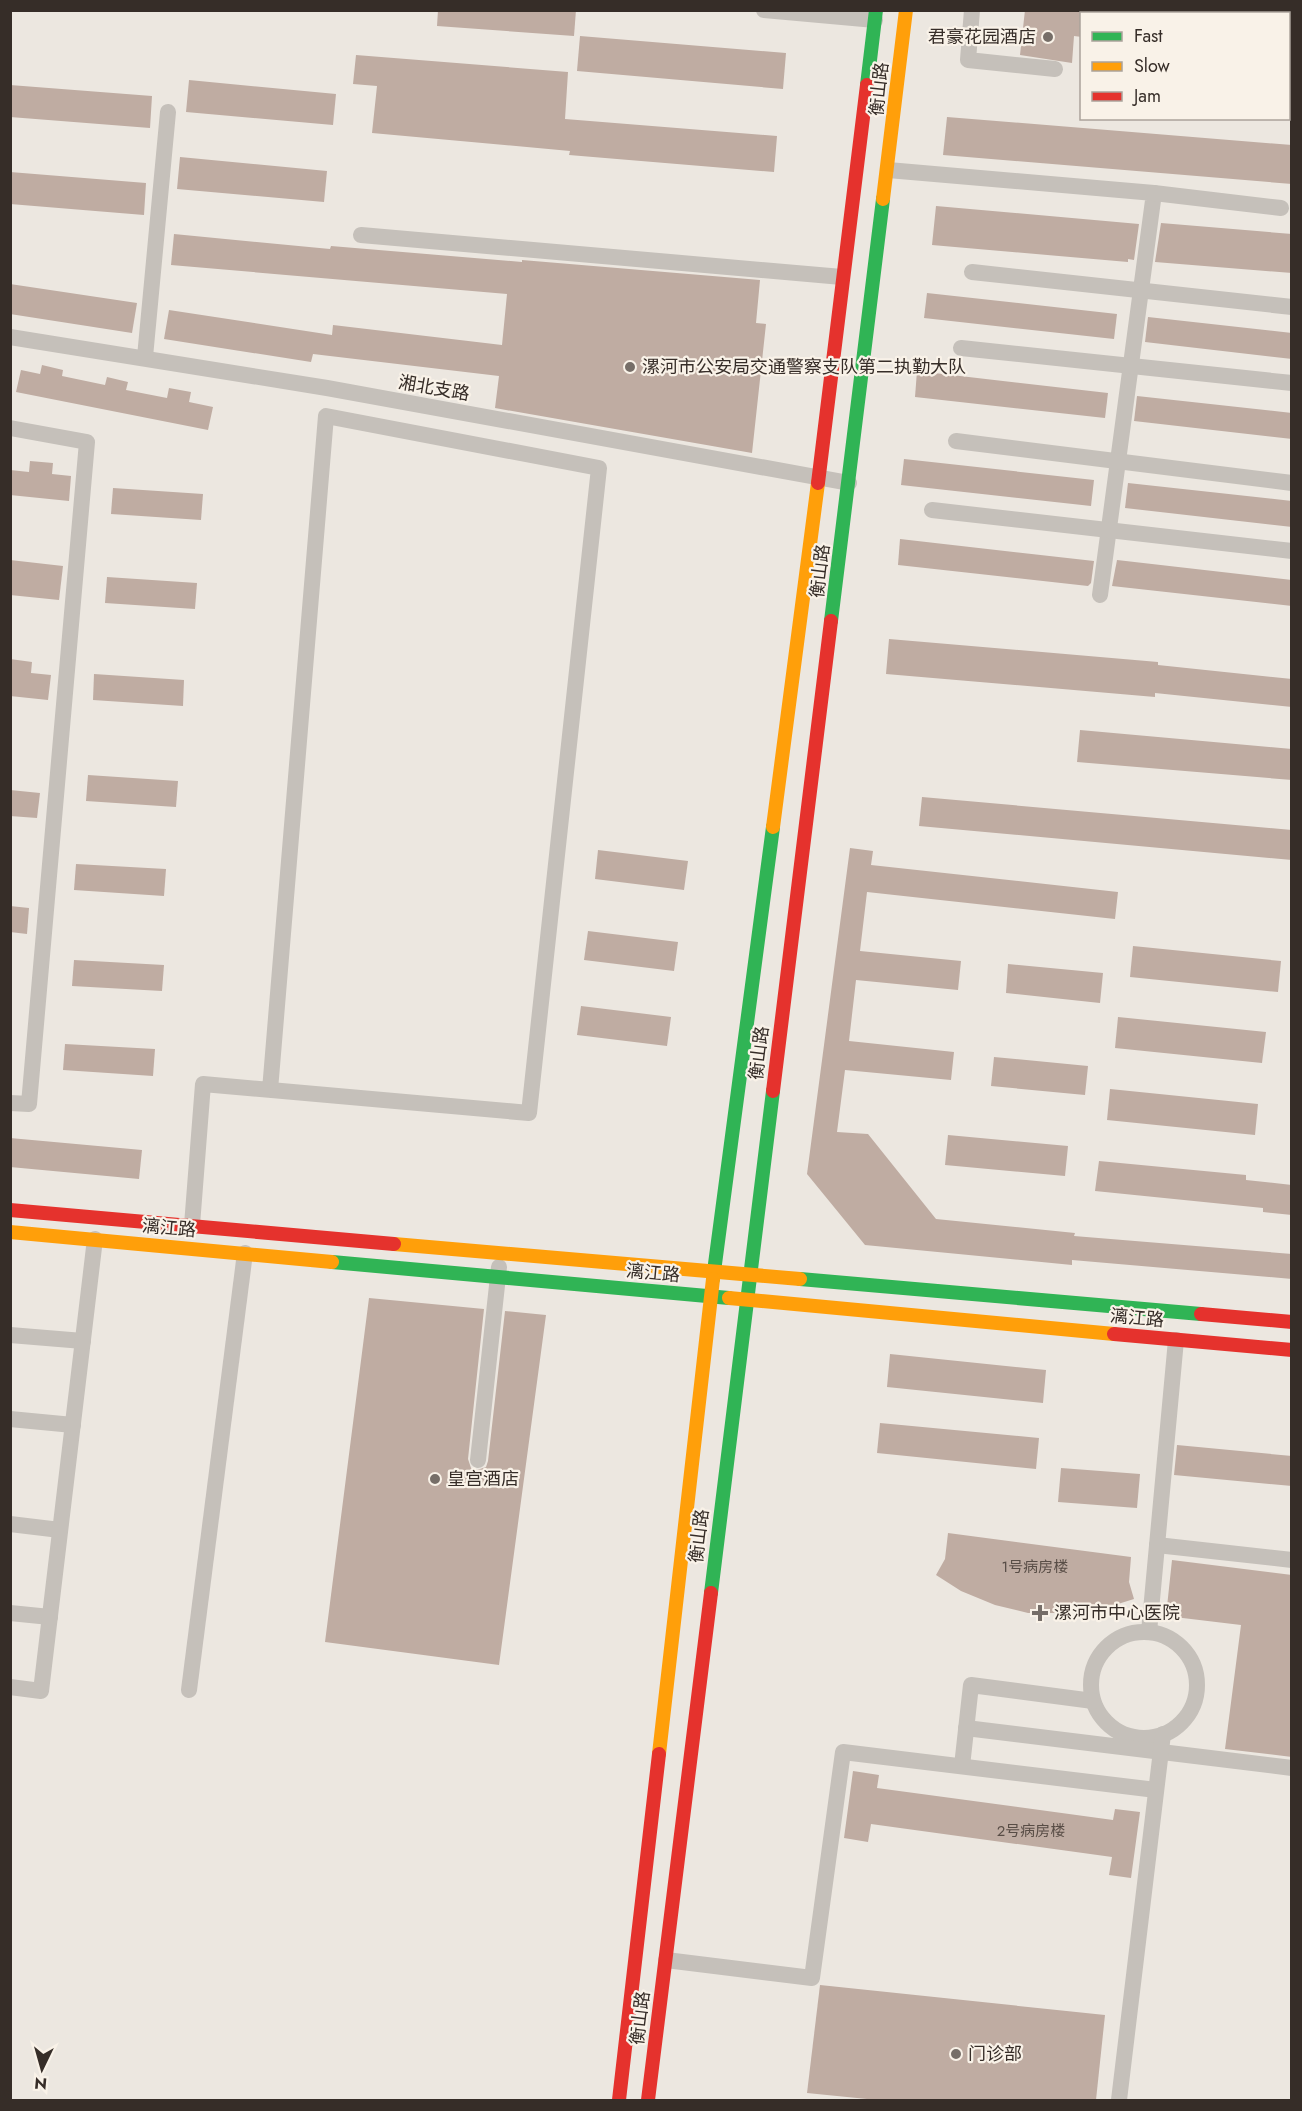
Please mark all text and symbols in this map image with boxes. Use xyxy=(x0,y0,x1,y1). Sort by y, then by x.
legend xyxy=(1080,12,1290,120)
text: Fast xyxy=(1134,23,1163,49)
place label: 君豪花园酒店 xyxy=(928,24,1036,50)
marker: 君豪花园酒店 xyxy=(1041,30,1055,44)
text: Slow xyxy=(1134,53,1171,79)
street label: 衡山路 xyxy=(863,61,895,117)
text: Jam xyxy=(1132,83,1161,109)
place label: 漯河市公安局交通警察支队第二执勤大队 xyxy=(642,354,966,380)
marker: 漯河市公安局交通警察支队第二执勤大队 xyxy=(623,360,637,374)
street label: 湘北支路 xyxy=(396,369,472,407)
street label: 衡山路 xyxy=(804,543,836,599)
street label: 衡山路 xyxy=(743,1025,775,1081)
street label: 漓江路 xyxy=(141,1213,197,1243)
street label: 漓江路 xyxy=(625,1258,681,1288)
street label: 漓江路 xyxy=(1109,1303,1165,1333)
place label: 皇宫酒店 xyxy=(447,1466,519,1492)
marker: 皇宫酒店 xyxy=(428,1472,442,1486)
street label: 衡山路 xyxy=(683,1508,715,1564)
house number: 1号病房楼 xyxy=(1002,1556,1068,1578)
place label: 漯河市中心医院 xyxy=(1054,1600,1180,1626)
marker: 漯河市中心医院 xyxy=(1031,1604,1049,1622)
house number: 2号病房楼 xyxy=(997,1820,1065,1842)
street label: 衡山路 xyxy=(624,1990,656,2046)
north arrow xyxy=(12,2039,72,2099)
place label: 门诊部 xyxy=(968,2041,1022,2067)
marker: 门诊部 xyxy=(949,2047,963,2061)
text: N xyxy=(33,2071,48,2095)

